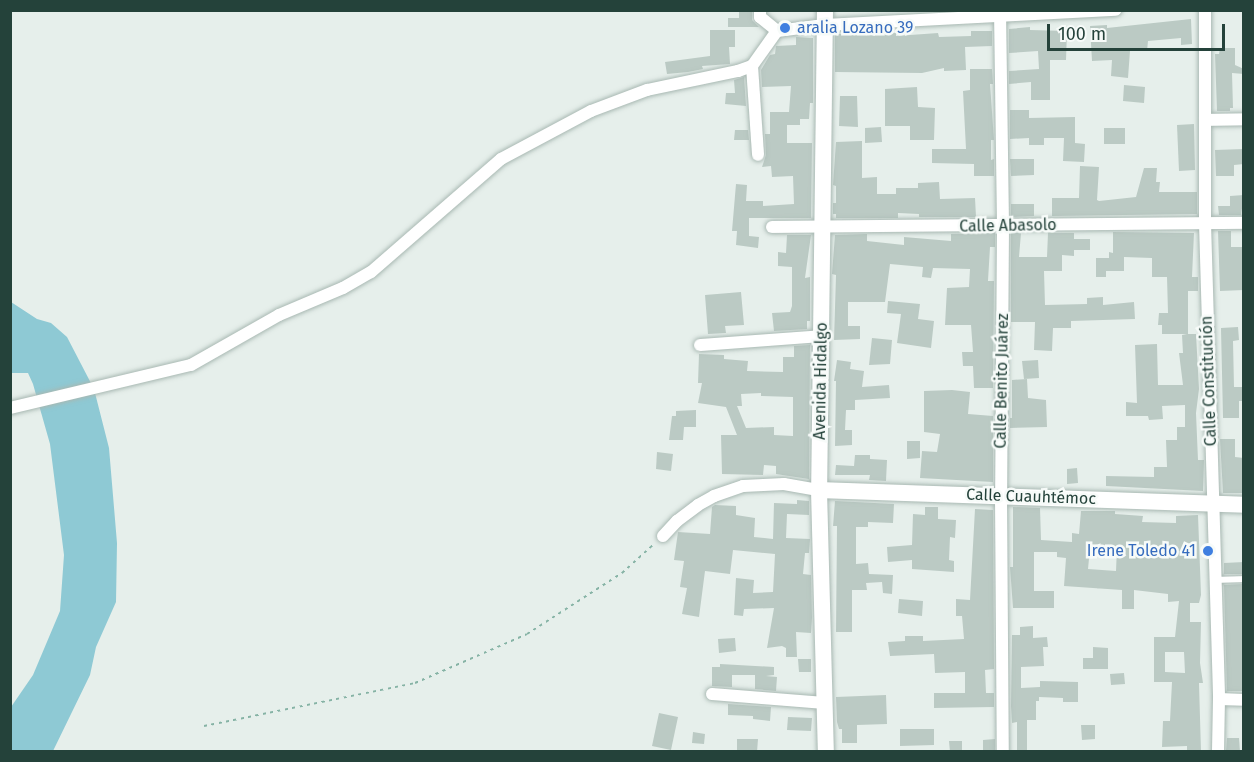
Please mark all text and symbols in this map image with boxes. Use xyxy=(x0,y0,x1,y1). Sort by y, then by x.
scale bar xyxy=(1050,12,1228,50)
place label: aralia Lozano 39 xyxy=(797,18,913,38)
marker: aralia Lozano 39 xyxy=(778,21,792,35)
text: 100 m xyxy=(1058,23,1106,45)
street label: Calle Abasolo xyxy=(959,216,1057,236)
street label: Calle Benito Juárez xyxy=(991,313,1013,449)
street label: Calle Constitución xyxy=(1197,315,1221,447)
street label: Avenida Hidalgo xyxy=(810,322,832,440)
street label: Calle Cuauhtémoc xyxy=(966,485,1096,509)
place label: Irene Toledo 41 xyxy=(1087,541,1196,561)
marker: Irene Toledo 41 xyxy=(1201,544,1215,558)

